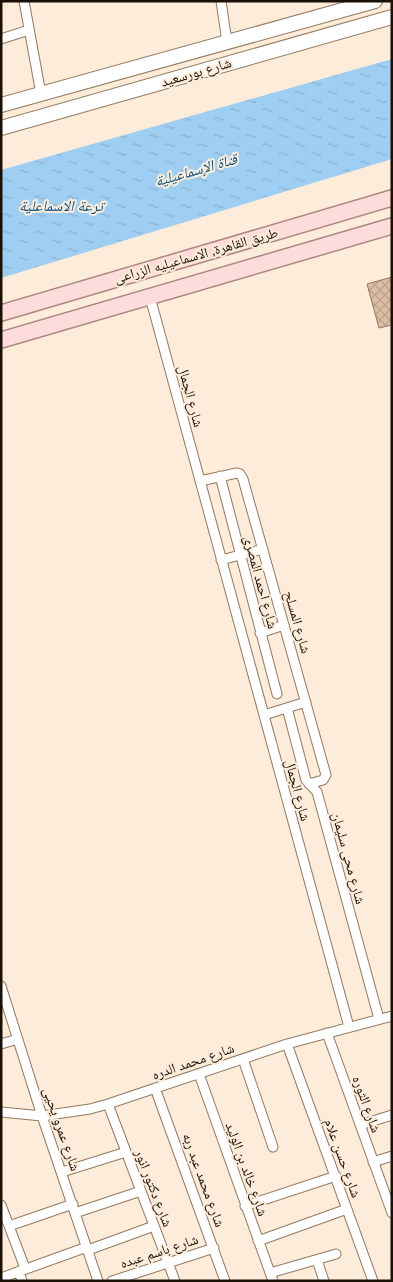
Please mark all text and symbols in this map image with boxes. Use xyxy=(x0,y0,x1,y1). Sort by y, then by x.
street label: شارع بورسعيد xyxy=(159,53,234,92)
water label: قناة الإسماعيلية xyxy=(153,148,242,191)
water label: ترعة الاسماعلية xyxy=(19,196,107,216)
street label: طريق القاهرة, الاسماعيليه الزراعى xyxy=(112,223,280,288)
street label: شارع الجمال xyxy=(173,363,208,429)
street label: شارع احمد المصرى xyxy=(239,533,282,631)
street label: شارع المسلح xyxy=(280,589,316,656)
street label: شارع الجمال xyxy=(280,757,315,823)
street label: شارع محى سليمان xyxy=(327,810,370,906)
street label: شارع محمد الدره xyxy=(149,1038,237,1084)
street label: شارع الثوره xyxy=(347,1073,386,1135)
street label: شارع عمرو يحيى xyxy=(38,1085,85,1174)
street label: شارع حسن علام xyxy=(319,1116,366,1200)
street label: شارع خالد بن الوليد xyxy=(221,1119,272,1219)
street label: شارع محمد عبد ربه xyxy=(178,1130,229,1230)
street label: شارع دكتور انور xyxy=(130,1146,177,1230)
street label: شارع باسم عبده xyxy=(118,1230,201,1273)

